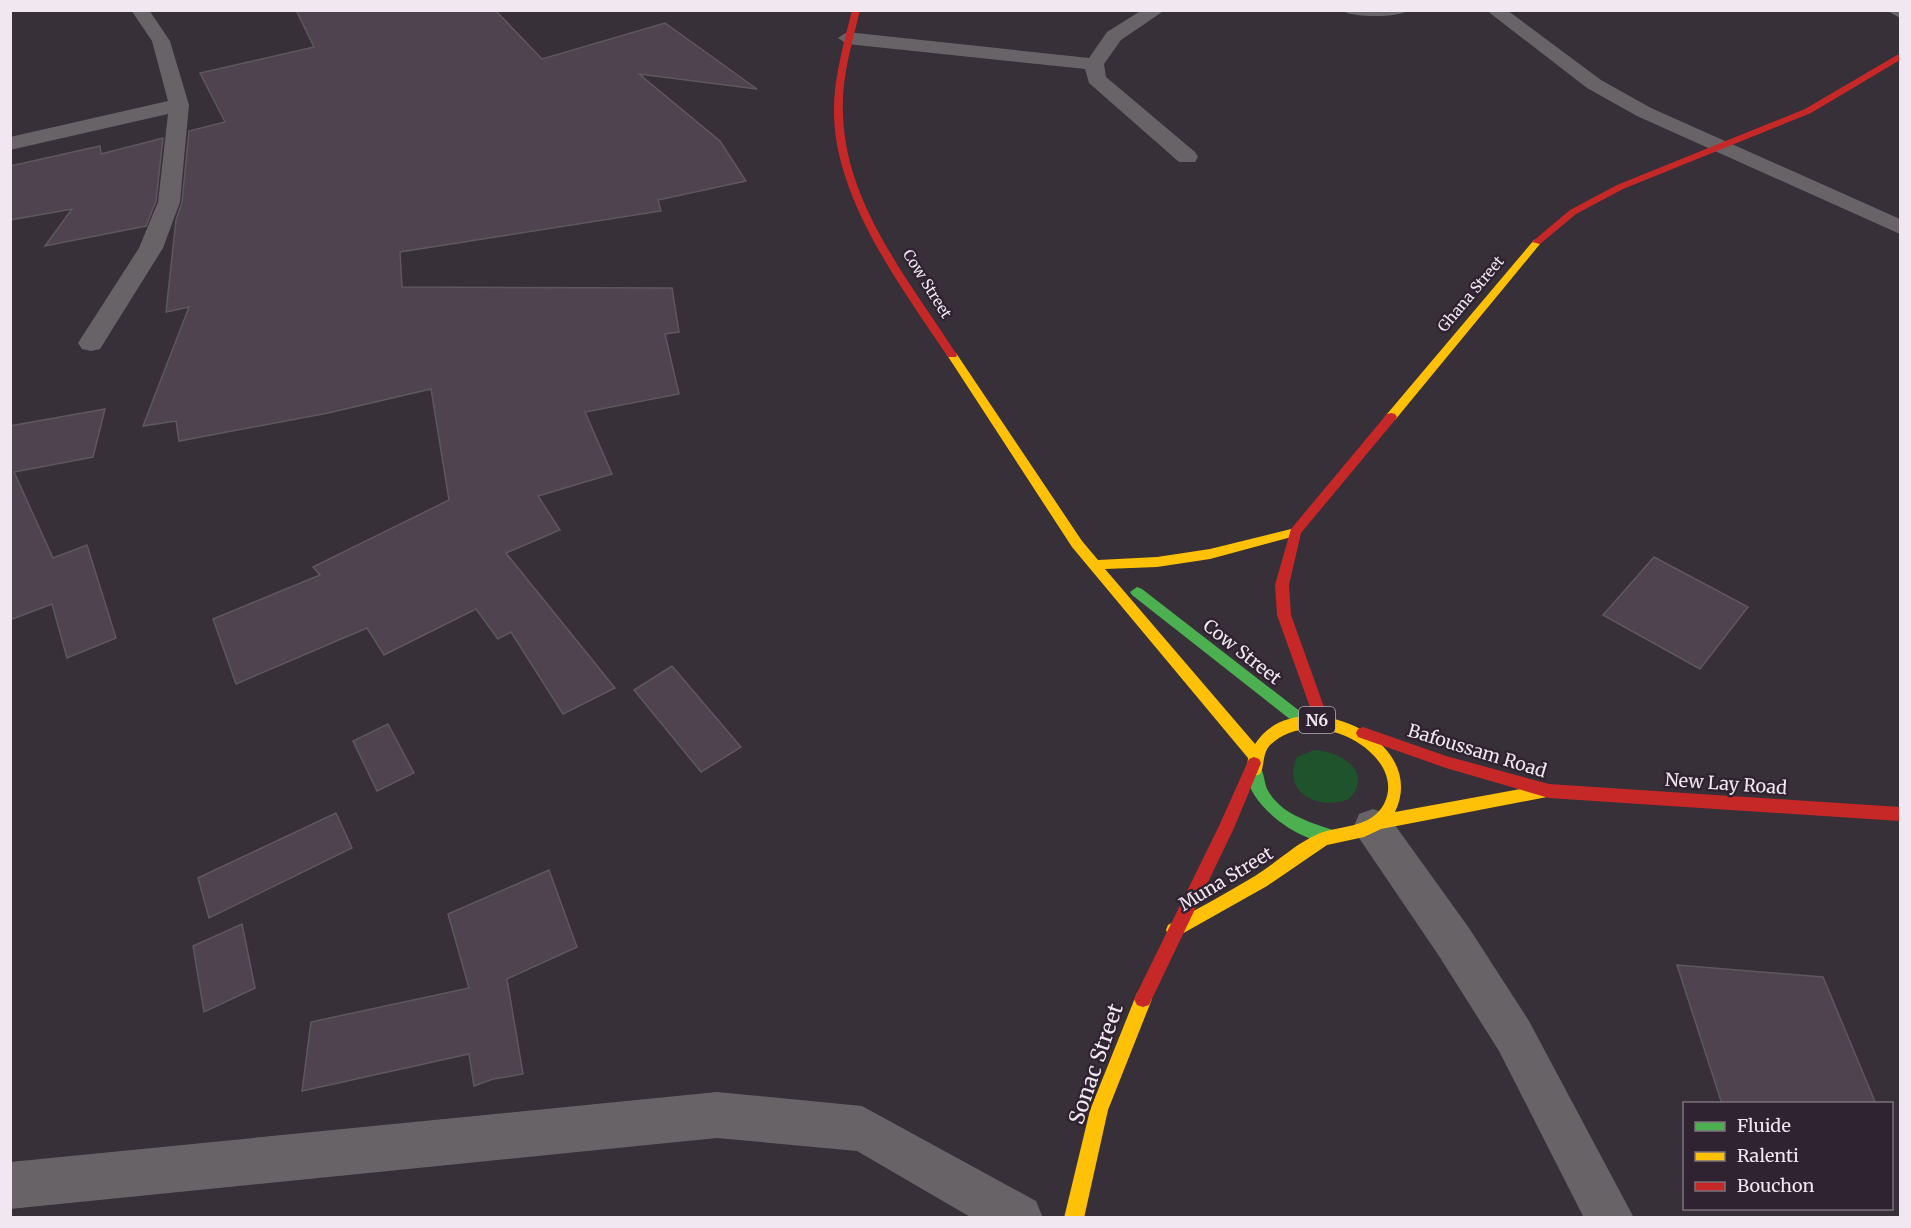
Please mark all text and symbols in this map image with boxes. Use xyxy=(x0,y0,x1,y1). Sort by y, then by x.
street label: Cow Street xyxy=(899,246,956,322)
street label: Ghana Street xyxy=(1433,252,1508,336)
street label: Cow Street xyxy=(1199,614,1286,689)
road number: N6 xyxy=(1299,707,1335,733)
street label: Bafoussam Road xyxy=(1405,718,1549,783)
street label: New Lay Road xyxy=(1664,768,1788,799)
street label: Muna Street xyxy=(1174,841,1277,916)
street label: Sonac Street xyxy=(1062,1000,1129,1128)
legend xyxy=(1683,1102,1893,1210)
text: Fluide xyxy=(1737,1114,1791,1137)
text: Ralenti xyxy=(1737,1144,1799,1167)
text: Bouchon xyxy=(1737,1174,1814,1197)

